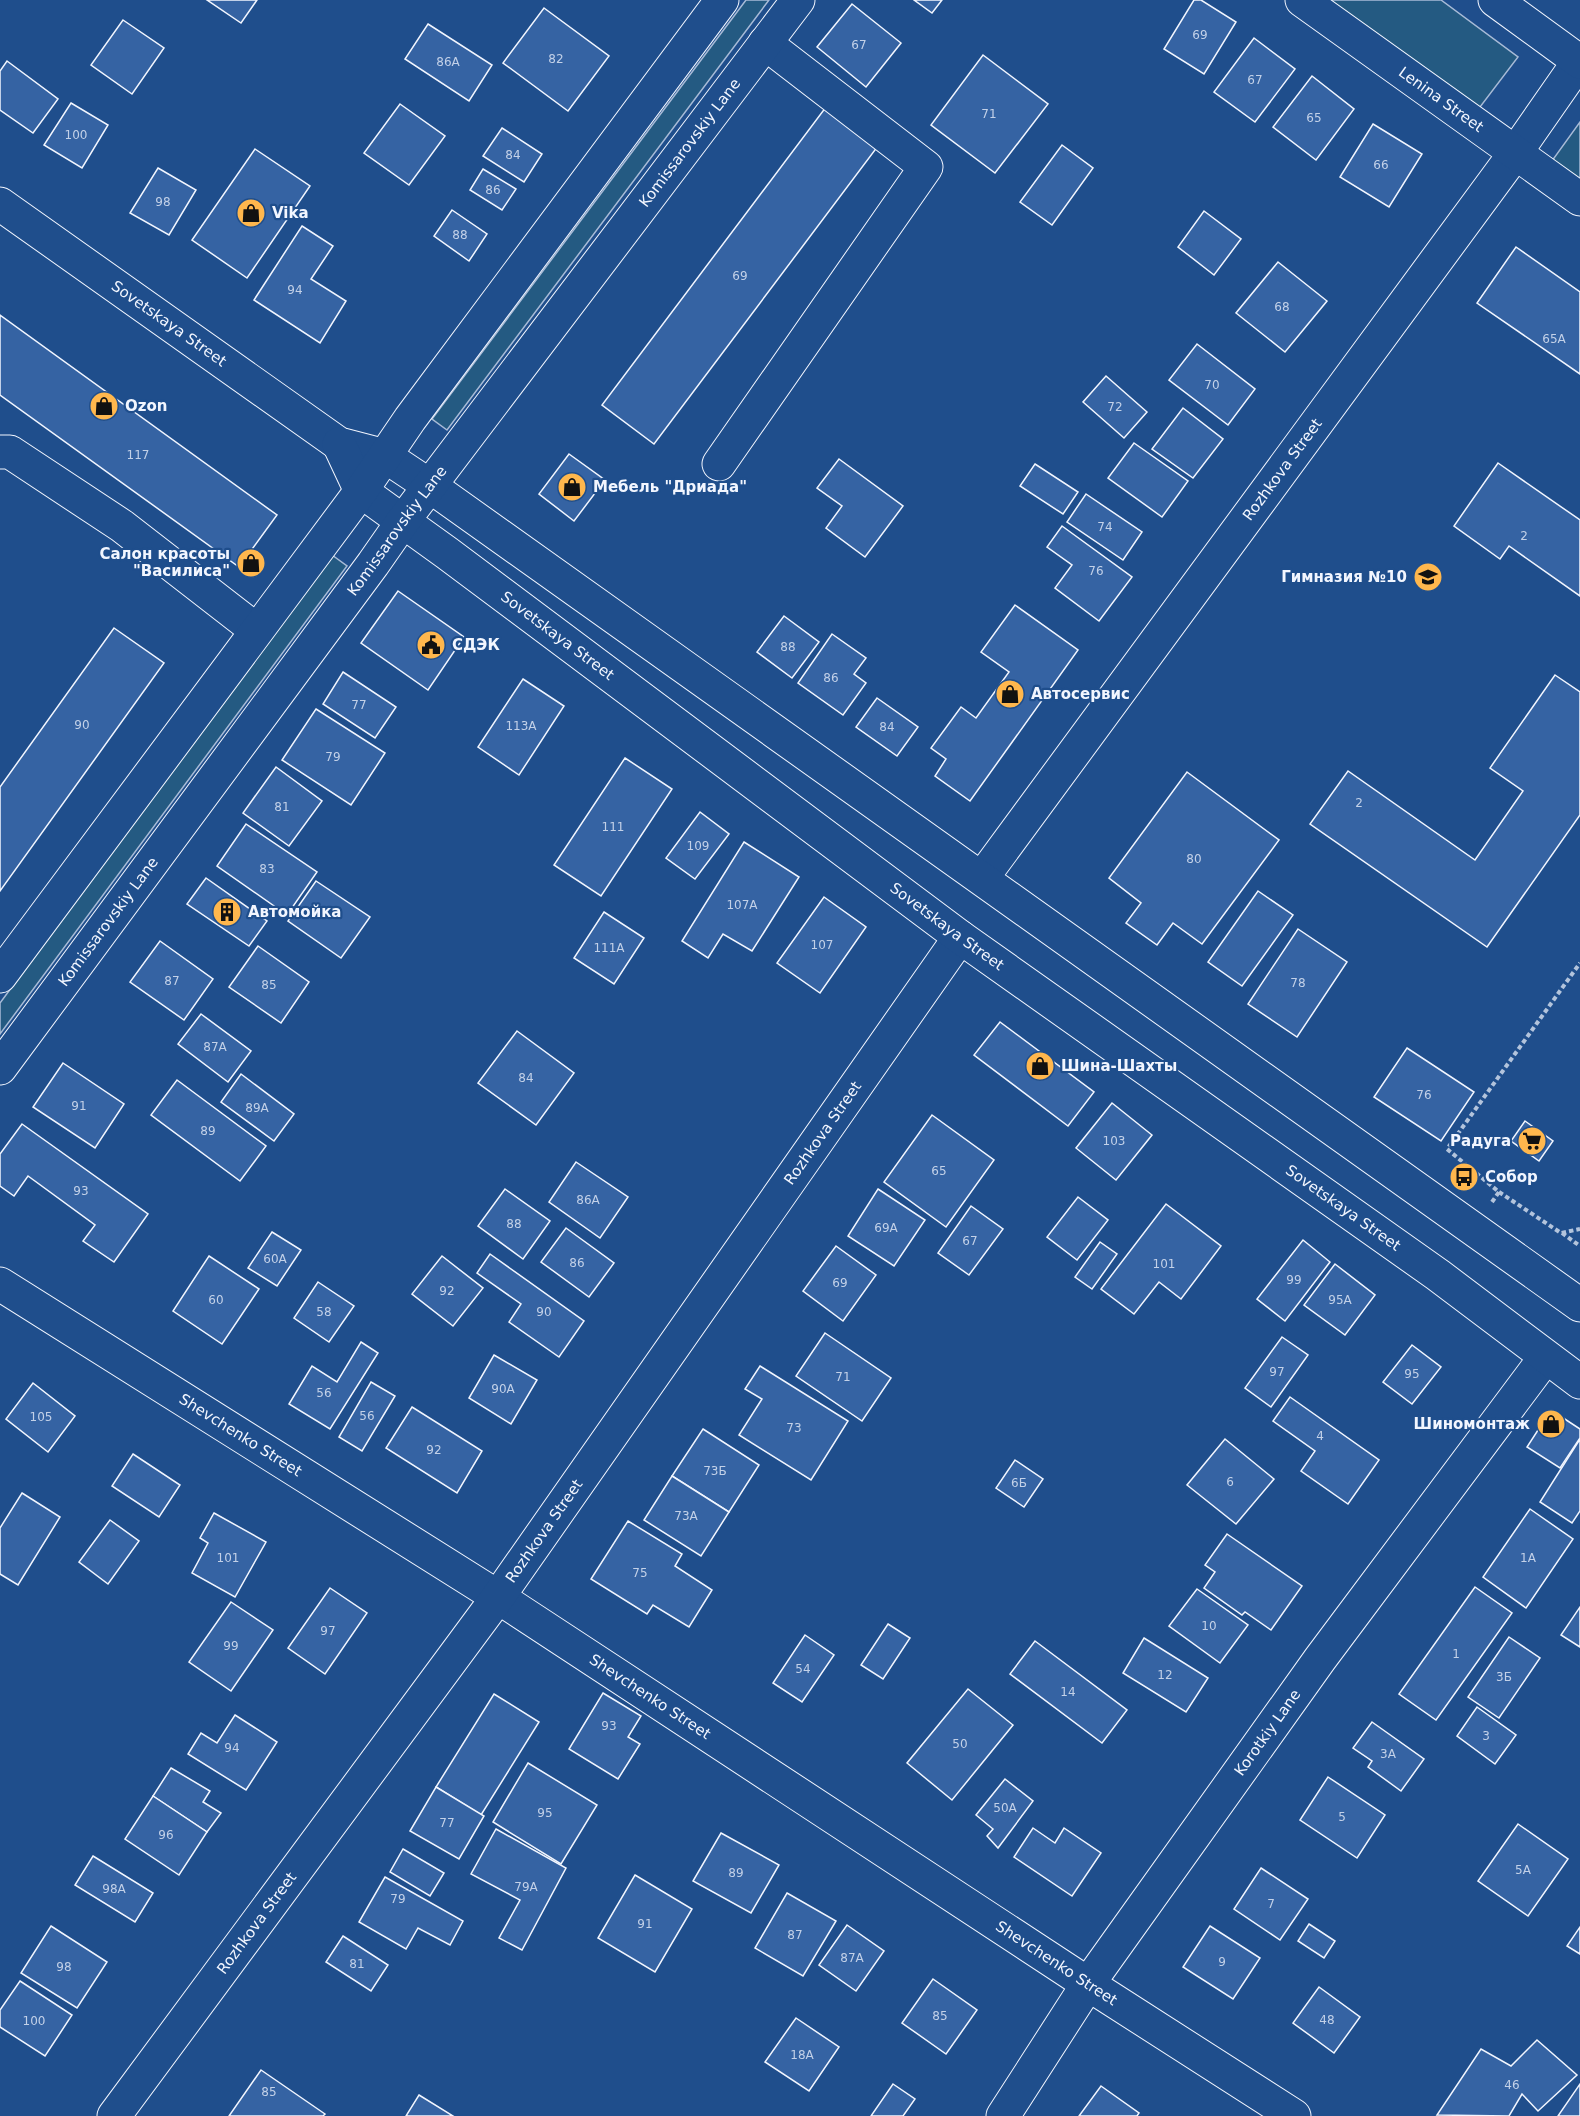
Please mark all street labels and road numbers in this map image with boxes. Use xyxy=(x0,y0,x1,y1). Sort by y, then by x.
street label: Lenina Street xyxy=(1395,63,1487,136)
street label: Komissarovskiy Lane xyxy=(635,75,744,211)
street label: Sovetskaya Street xyxy=(108,277,230,371)
street label: Rozhkova Street xyxy=(1239,415,1326,524)
street label: Komissarovskiy Lane xyxy=(344,462,451,599)
street label: Sovetskaya Street xyxy=(497,588,618,684)
street label: Komissarovskiy Lane xyxy=(54,853,162,990)
street label: Sovetskaya Street xyxy=(887,879,1007,974)
street label: Rozhkova Street xyxy=(780,1078,865,1188)
street label: Sovetskaya Street xyxy=(1282,1161,1404,1255)
street label: Shevchenko Street xyxy=(176,1390,305,1480)
street label: Rozhkova Street xyxy=(502,1476,587,1586)
street label: Shevchenko Street xyxy=(586,1650,714,1743)
street label: Korotkiy Lane xyxy=(1231,1686,1304,1779)
street label: Rozhkova Street xyxy=(213,1869,300,1978)
street label: Shevchenko Street xyxy=(992,1917,1121,2009)

